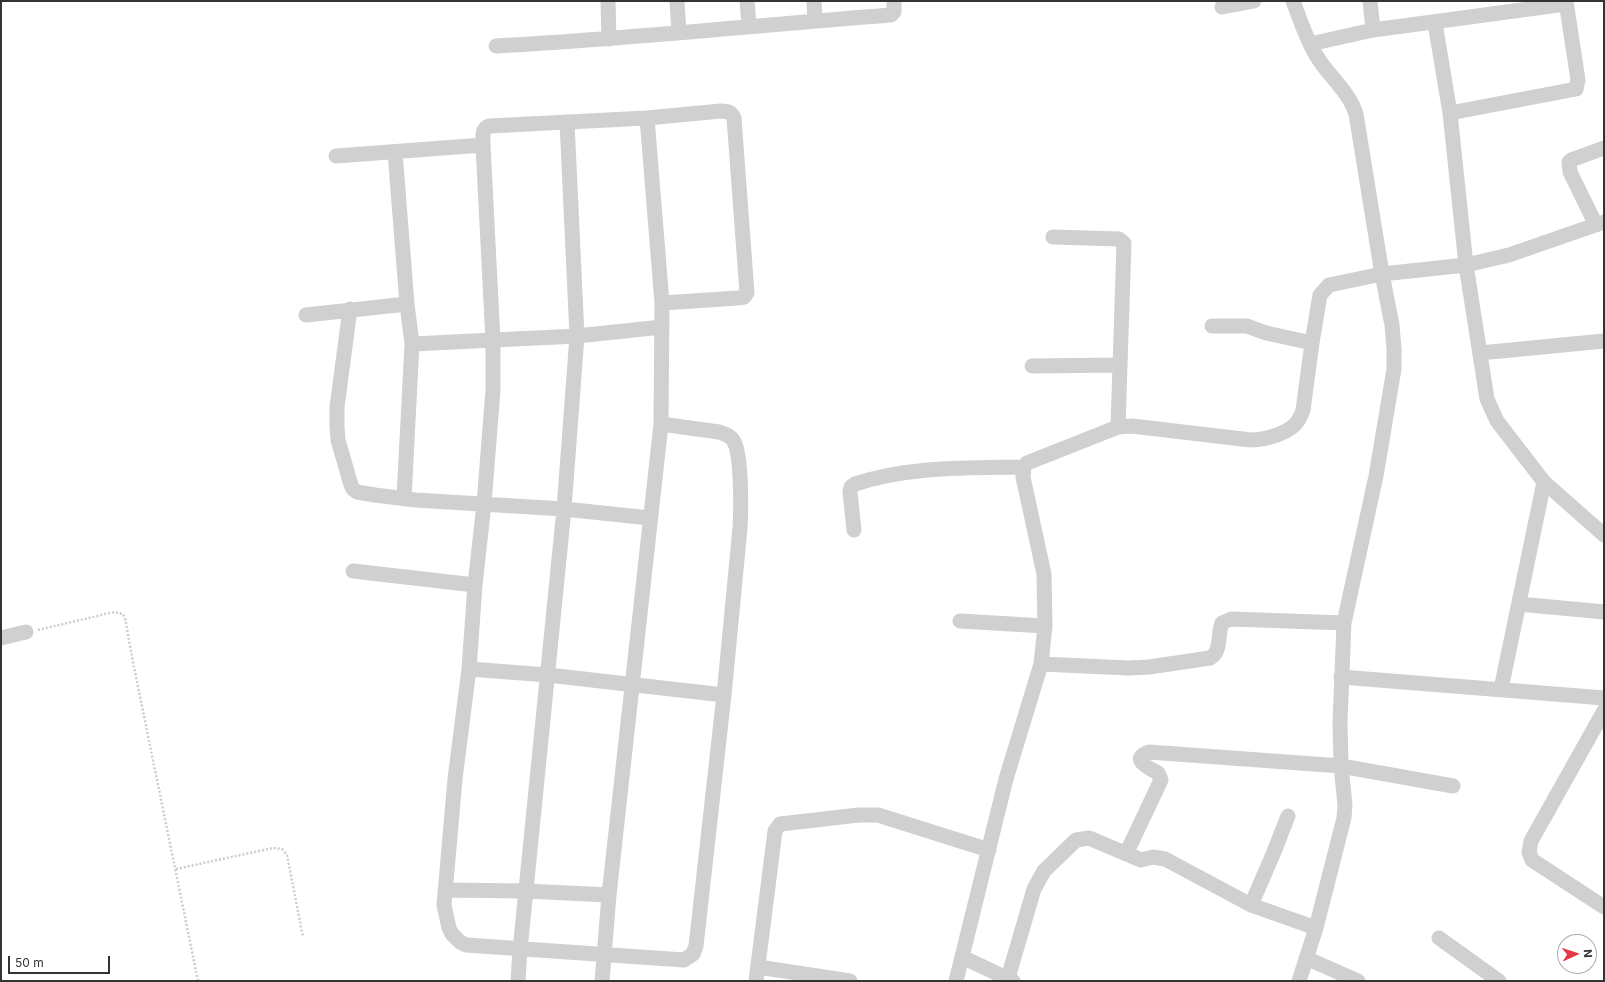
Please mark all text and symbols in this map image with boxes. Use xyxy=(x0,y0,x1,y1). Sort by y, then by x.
north arrow xyxy=(1557,934,1597,974)
scale bar xyxy=(10,948,112,974)
text: N xyxy=(1581,949,1595,958)
text: 50 m xyxy=(15,955,44,970)

